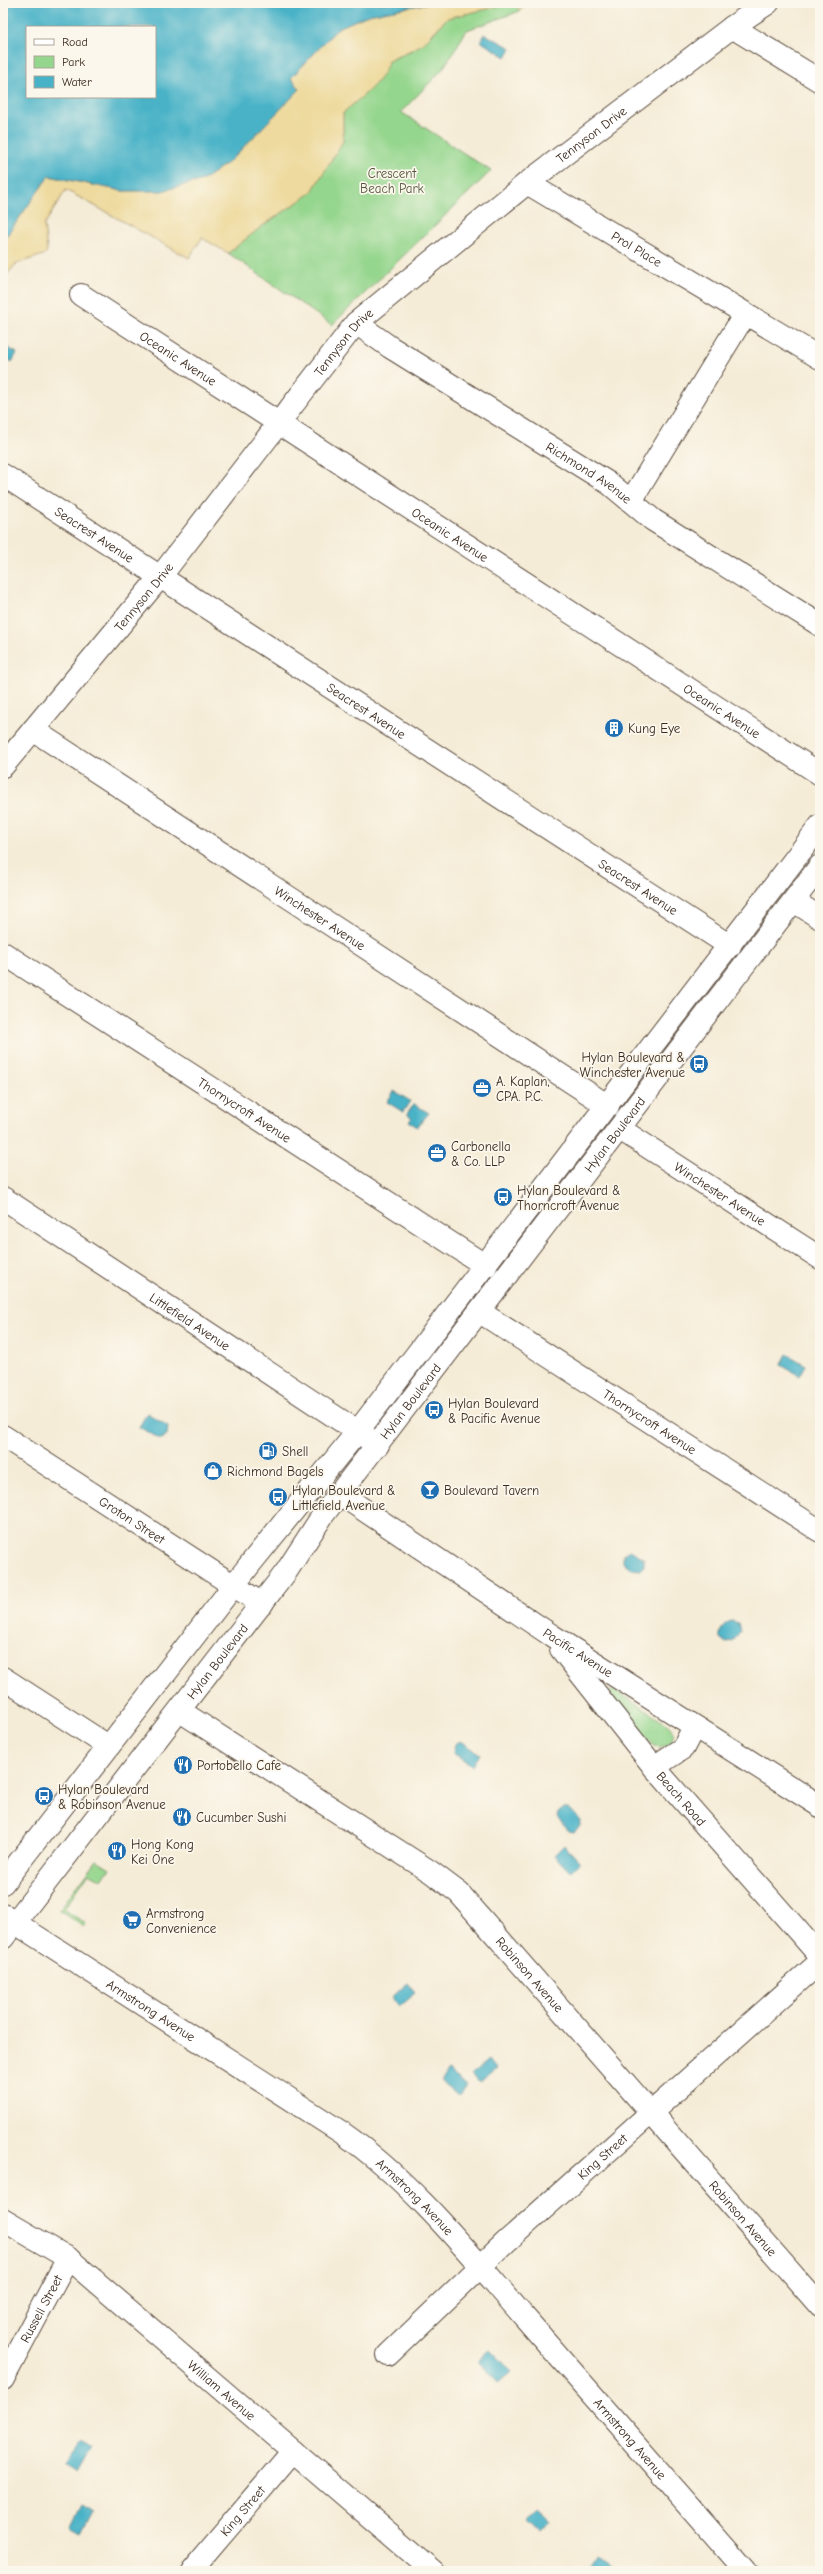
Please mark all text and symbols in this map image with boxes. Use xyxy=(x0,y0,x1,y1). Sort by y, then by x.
legend xyxy=(26,26,156,98)
text: Road xyxy=(62,35,88,49)
text: Park xyxy=(62,55,85,69)
text: Water xyxy=(62,75,92,89)
street label: Tennyson Drive xyxy=(553,103,630,166)
park label: Crescent Beach Park xyxy=(360,166,425,196)
street label: Prol Place xyxy=(609,228,665,270)
street label: Tennyson Drive xyxy=(311,305,377,379)
street label: Oceanic Avenue xyxy=(137,328,220,389)
street label: Richmond Avenue xyxy=(543,439,635,507)
street label: Seacrest Avenue xyxy=(52,504,137,566)
street label: Oceanic Avenue xyxy=(409,504,491,565)
street label: Tennyson Drive xyxy=(111,559,177,634)
street label: Seacrest Avenue xyxy=(324,680,409,742)
street label: Oceanic Avenue xyxy=(681,681,763,742)
building icon: Kung Eye xyxy=(603,717,625,739)
place label: Kung Eye xyxy=(628,721,681,736)
street label: Seacrest Avenue xyxy=(596,856,681,918)
street label: Winchester Avenue xyxy=(271,883,369,954)
place label: Hylan Boulevard & Winchester Avenue xyxy=(579,1050,685,1080)
bus stop icon: Hylan Boulevard & Winchester Avenue xyxy=(688,1053,710,1075)
street label: Thornycroft Avenue xyxy=(195,1074,294,1146)
place label: A. Kaplan, CPA. P.C. xyxy=(496,1074,550,1104)
office icon: A. Kaplan, CPA. P.C. xyxy=(471,1077,493,1099)
street label: Hylan Boulevard xyxy=(581,1094,648,1175)
place label: Carbonella & Co. LLP xyxy=(451,1139,511,1169)
office icon: Carbonella & Co. LLP xyxy=(426,1142,448,1164)
street label: Winchester Avenue xyxy=(671,1159,769,1229)
place label: Hylan Boulevard & Thorncroft Avenue xyxy=(517,1183,621,1213)
bus stop icon: Hylan Boulevard & Thorncroft Avenue xyxy=(492,1186,514,1208)
street label: Littlefield Avenue xyxy=(147,1290,233,1354)
street label: Hylan Boulevard xyxy=(377,1361,444,1442)
street label: Thornycroft Avenue xyxy=(600,1386,699,1458)
place label: Hylan Boulevard & Pacific Avenue xyxy=(448,1396,541,1426)
bus stop icon: Hylan Boulevard & Pacific Avenue xyxy=(423,1399,445,1421)
fuel station icon: Shell xyxy=(257,1440,279,1462)
place label: Shell xyxy=(282,1444,308,1459)
shop icon: Richmond Bagels xyxy=(202,1460,224,1482)
place label: Richmond Bagels xyxy=(227,1464,323,1479)
bar icon: Boulevard Tavern xyxy=(419,1479,441,1501)
place label: Hylan Boulevard & Littlefield Avenue xyxy=(292,1483,396,1513)
place label: Boulevard Tavern xyxy=(444,1483,539,1498)
bus stop icon: Hylan Boulevard & Littlefield Avenue xyxy=(267,1486,289,1508)
street label: Groton Street xyxy=(96,1493,169,1548)
street label: Hylan Boulevard xyxy=(184,1621,251,1702)
street label: Pacific Avenue xyxy=(540,1625,616,1681)
restaurant icon: Portobello Cafe xyxy=(172,1754,194,1776)
place label: Portobello Cafe xyxy=(197,1758,281,1773)
street label: Beach Road xyxy=(653,1769,709,1829)
place label: Hylan Boulevard & Robinson Avenue xyxy=(58,1782,166,1812)
bus stop icon: Hylan Boulevard & Robinson Avenue xyxy=(33,1785,55,1807)
restaurant icon: Cucumber Sushi xyxy=(171,1806,193,1828)
place label: Cucumber Sushi xyxy=(196,1810,286,1825)
place label: Hong Kong Kei One xyxy=(131,1837,194,1867)
restaurant icon: Hong Kong Kei One xyxy=(106,1840,128,1862)
place label: Armstrong Convenience xyxy=(146,1906,217,1936)
supermarket icon: Armstrong Convenience xyxy=(121,1909,143,1931)
street label: Robinson Avenue xyxy=(493,1934,567,2016)
street label: Armstrong Avenue xyxy=(104,1976,198,2045)
street label: King Street xyxy=(574,2130,631,2183)
street label: Armstrong Avenue xyxy=(373,2155,457,2239)
street label: Robinson Avenue xyxy=(706,2178,780,2260)
street label: Russell Street xyxy=(17,2271,66,2345)
street label: William Avenue xyxy=(185,2357,259,2424)
street label: Armstrong Avenue xyxy=(591,2395,670,2483)
street label: King Street xyxy=(217,2482,269,2539)

